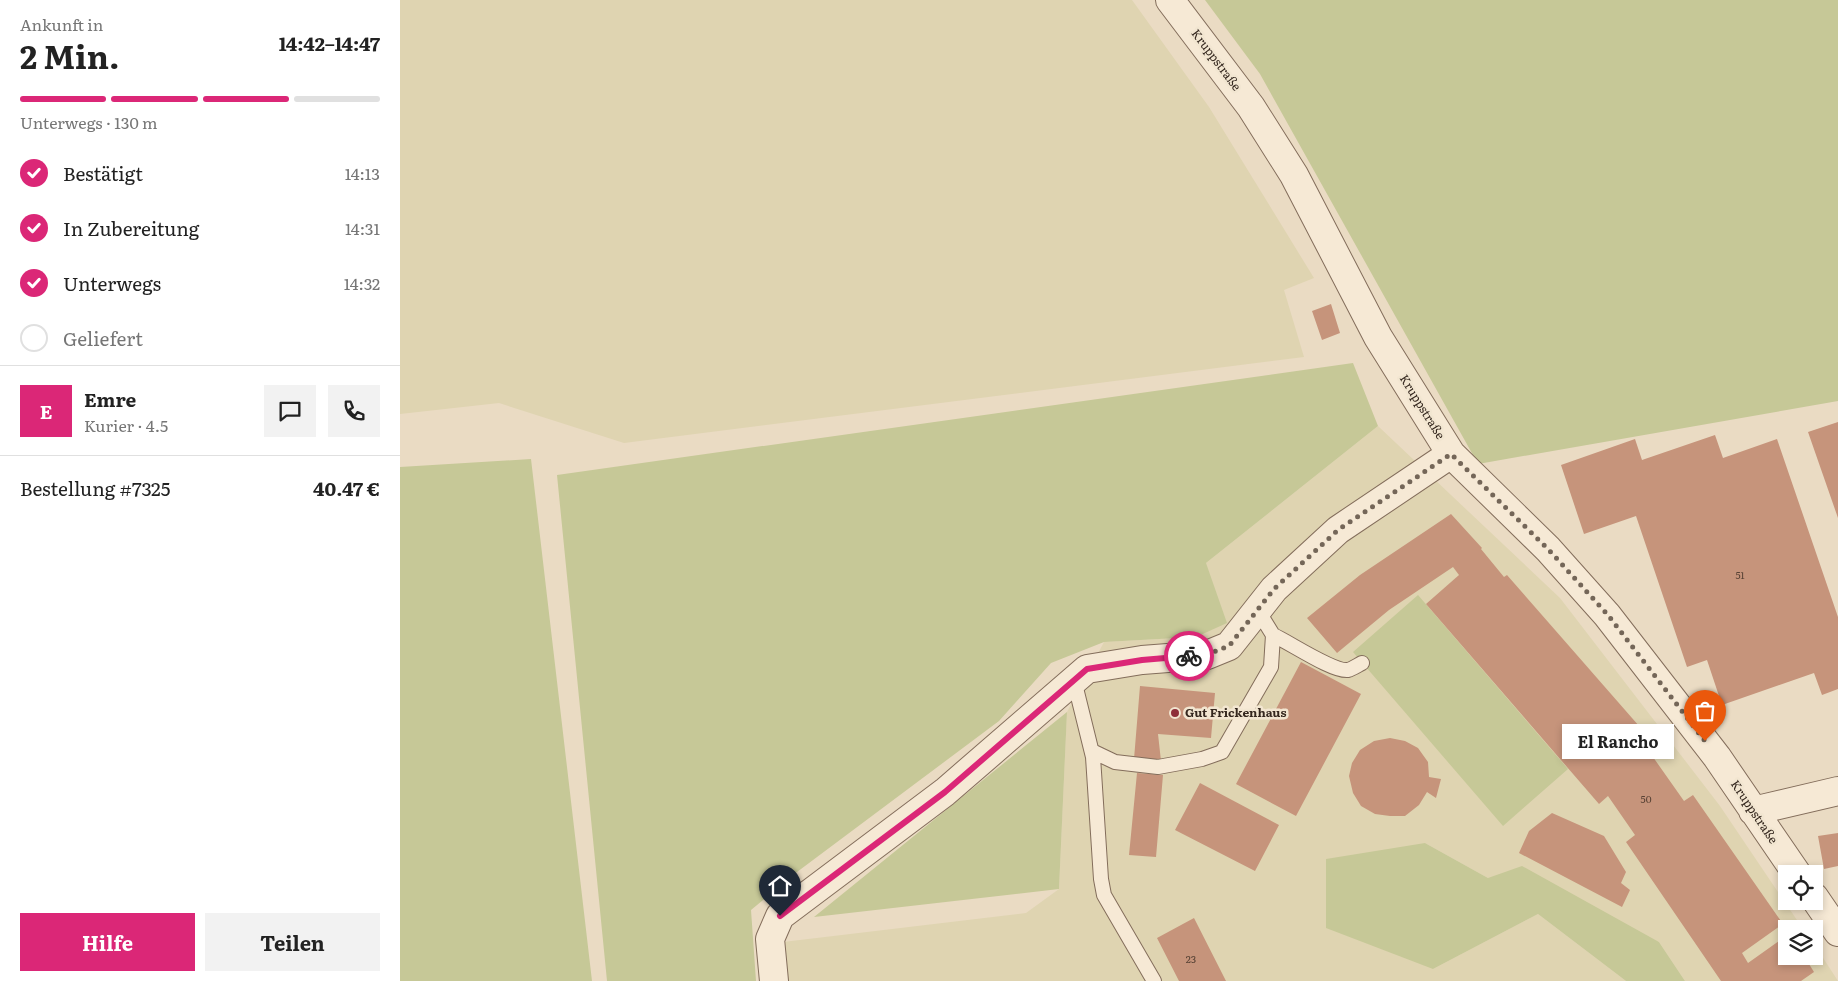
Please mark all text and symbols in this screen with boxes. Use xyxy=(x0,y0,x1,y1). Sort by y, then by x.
text: Ankunft in xyxy=(20,12,103,36)
street label: Kruppstraße xyxy=(1188,25,1246,94)
text: 14:42–14:47 xyxy=(279,29,380,57)
text: 2 Min. xyxy=(20,31,119,79)
text: Unterwegs · 130 m xyxy=(20,110,157,134)
icon: check xyxy=(20,159,48,187)
text: Bestätigt xyxy=(63,159,143,187)
text: 14:13 xyxy=(345,161,380,185)
icon: check xyxy=(20,214,48,242)
text: In Zubereitung xyxy=(63,214,199,242)
text: 14:31 xyxy=(345,216,380,240)
icon: check xyxy=(20,269,48,297)
text: Unterwegs xyxy=(63,269,161,297)
text: 14:32 xyxy=(344,271,380,295)
text: Geliefert xyxy=(63,324,143,352)
street label: Kruppstraße xyxy=(1396,371,1450,442)
text: Emre xyxy=(84,385,136,413)
button: chat xyxy=(264,385,316,437)
button: phone xyxy=(328,385,380,437)
text: E xyxy=(40,397,52,425)
text: Kurier · 4.5 xyxy=(84,413,168,437)
text: Bestellung #7325 xyxy=(20,474,170,502)
text: 40.47 € xyxy=(313,474,380,502)
house number: 51 xyxy=(1735,567,1745,582)
courier xyxy=(1164,631,1214,681)
icon: bike xyxy=(1175,642,1203,670)
pin xyxy=(1684,690,1726,741)
icon: bag xyxy=(1691,697,1719,725)
place label: Gut Frickenhaus xyxy=(1185,703,1286,721)
marker: Gut Frickenhaus xyxy=(1169,707,1181,719)
callout: El Rancho xyxy=(1562,724,1675,758)
text: El Rancho xyxy=(1577,729,1659,753)
street label: Kruppstraße xyxy=(1727,776,1783,847)
house number: 50 xyxy=(1641,791,1652,806)
pin xyxy=(759,865,801,916)
map controls xyxy=(1778,865,1823,965)
button: locate xyxy=(1778,865,1823,910)
icon: home xyxy=(766,872,794,900)
button: Hilfe xyxy=(20,913,195,971)
button: Teilen xyxy=(205,913,380,971)
button: layers xyxy=(1778,920,1823,965)
house number: 23 xyxy=(1186,951,1196,966)

